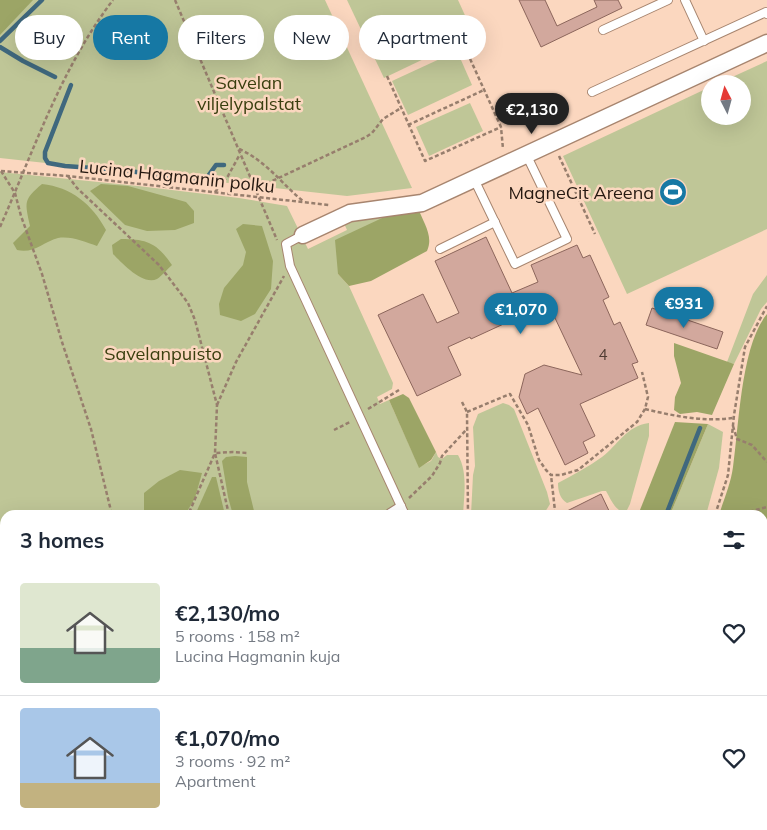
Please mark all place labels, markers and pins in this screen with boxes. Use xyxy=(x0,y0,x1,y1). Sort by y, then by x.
pin: €2,130 xyxy=(491,92,573,135)
sports icon: MagneCit Areena xyxy=(658,177,688,207)
place label: MagneCit Areena xyxy=(508,181,654,204)
pin: €931 xyxy=(654,286,714,329)
pin: €1,070 xyxy=(480,292,562,335)

